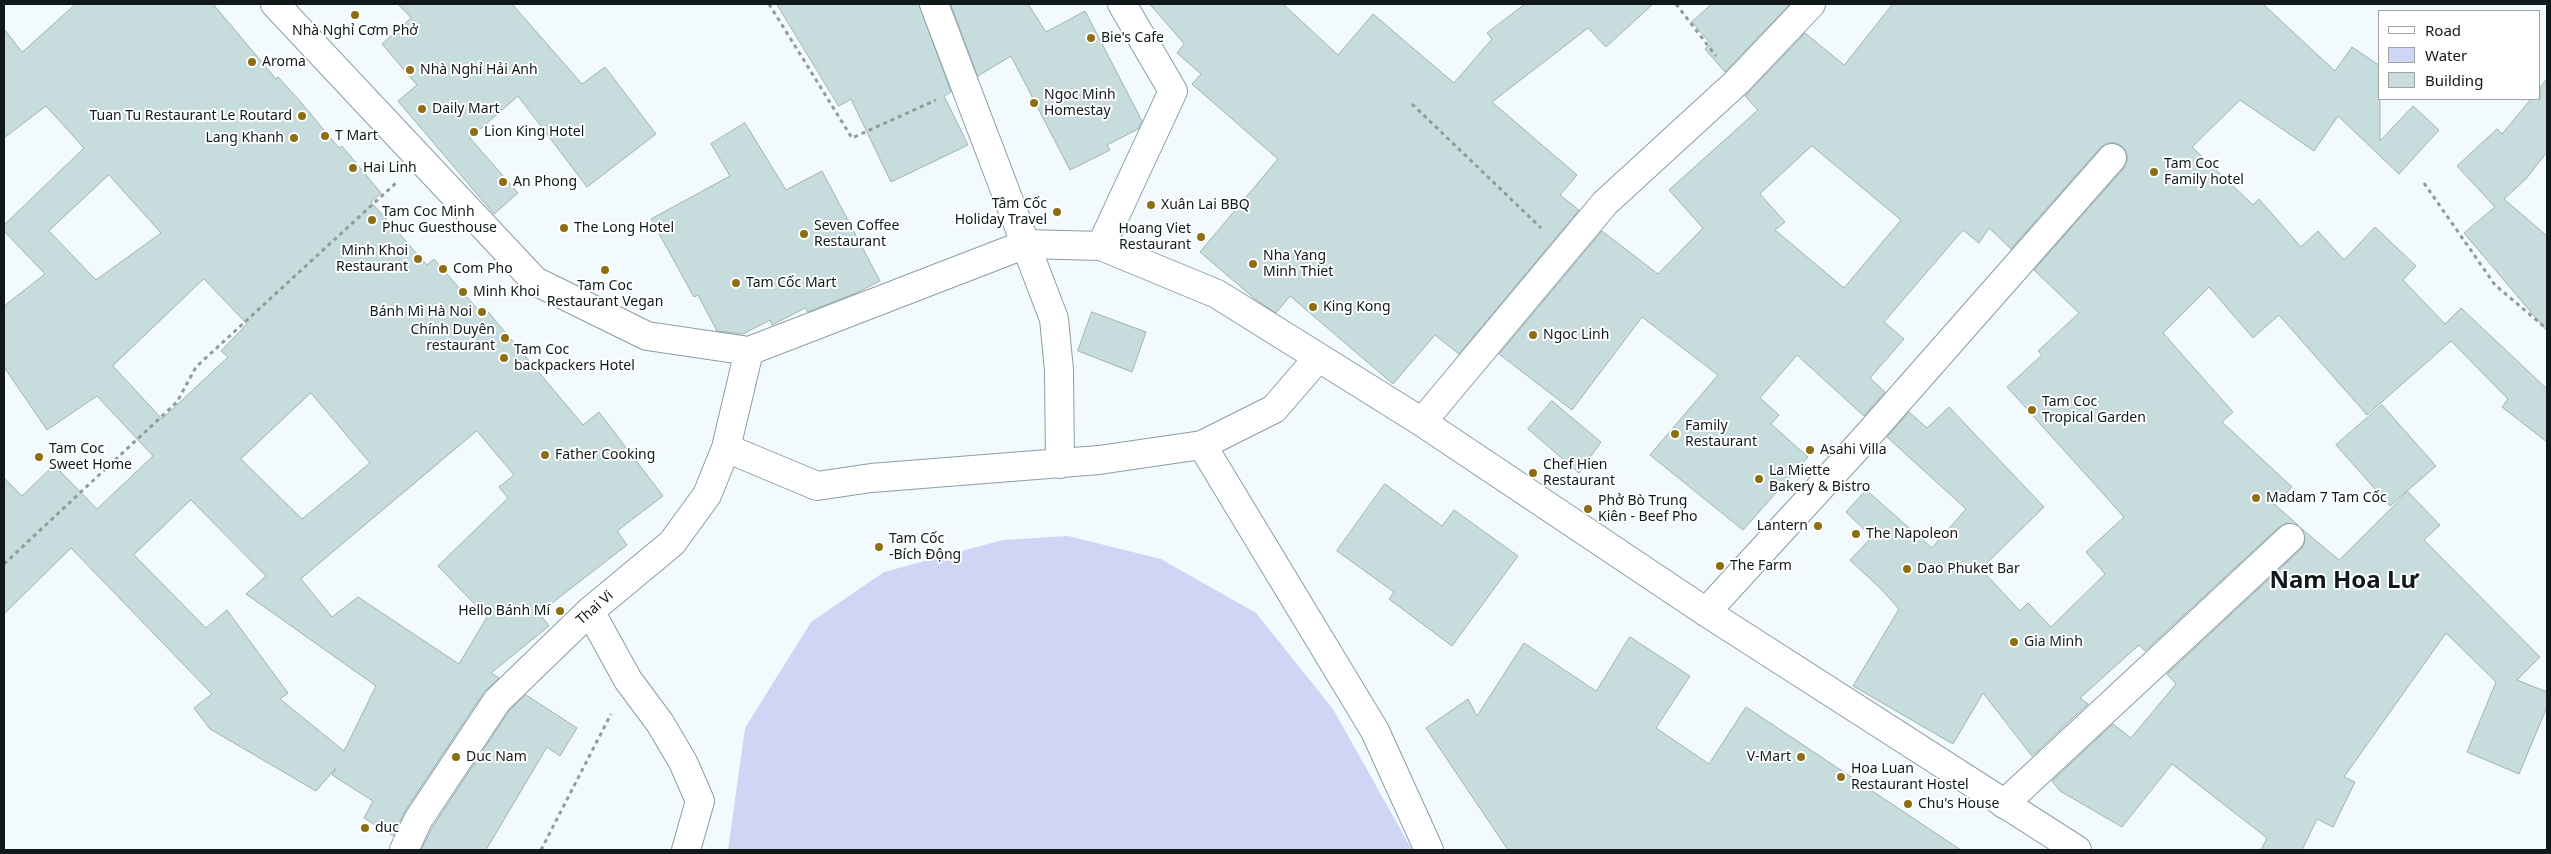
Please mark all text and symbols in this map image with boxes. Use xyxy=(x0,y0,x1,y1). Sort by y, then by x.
marker: Nhà Nghỉ Cơm Phở xyxy=(349,9,361,21)
legend xyxy=(2378,10,2541,100)
text: Road xyxy=(2425,20,2461,40)
place label: Nhà Nghỉ Cơm Phở xyxy=(292,23,418,39)
place label: Bie's Cafe xyxy=(1101,30,1164,46)
marker: Bie's Cafe xyxy=(1085,32,1097,44)
text: Water xyxy=(2425,45,2467,65)
place label: Aroma xyxy=(262,54,306,70)
marker: Aroma xyxy=(246,56,258,68)
place label: Nhà Nghỉ Hải Anh xyxy=(420,62,538,78)
marker: Nhà Nghỉ Hải Anh xyxy=(404,64,416,76)
text: Building xyxy=(2425,70,2483,90)
place label: Ngoc Minh Homestay xyxy=(1044,87,1116,120)
marker: Ngoc Minh Homestay xyxy=(1028,97,1040,109)
place label: Daily Mart xyxy=(432,101,499,117)
marker: Daily Mart xyxy=(416,103,428,115)
place label: Tuan Tu Restaurant Le Routard xyxy=(89,108,292,124)
marker: Tuan Tu Restaurant Le Routard xyxy=(296,110,308,122)
place label: Lion King Hotel xyxy=(484,124,584,140)
marker: Lion King Hotel xyxy=(468,126,480,138)
place label: T Mart xyxy=(335,128,378,144)
place label: Lang Khanh xyxy=(205,130,284,146)
marker: T Mart xyxy=(319,130,331,142)
marker: Lang Khanh xyxy=(288,132,300,144)
place label: Tam Coc Family hotel xyxy=(2164,156,2244,188)
place label: Hai Linh xyxy=(363,160,417,176)
marker: Hai Linh xyxy=(347,162,359,174)
marker: Tam Coc Family hotel xyxy=(2148,166,2160,178)
place label: An Phong xyxy=(513,174,577,190)
marker: An Phong xyxy=(497,176,509,188)
place label: Tâm Cốc Holiday Travel xyxy=(955,196,1047,228)
place label: Xuân Lai BBQ xyxy=(1161,197,1250,213)
marker: Xuân Lai BBQ xyxy=(1145,199,1157,211)
place label: Tam Coc Minh Phuc Guesthouse xyxy=(382,204,497,236)
marker: Tâm Cốc Holiday Travel xyxy=(1051,206,1063,218)
marker: Tam Coc Minh Phuc Guesthouse xyxy=(366,214,378,226)
place label: Seven Coffee Restaurant xyxy=(814,218,899,250)
place label: The Long Hotel xyxy=(574,220,674,236)
place label: Hoang Viet Restaurant xyxy=(1118,221,1191,253)
marker: The Long Hotel xyxy=(558,222,570,234)
marker: Seven Coffee Restaurant xyxy=(798,228,810,240)
marker: Hoang Viet Restaurant xyxy=(1195,231,1207,243)
place label: Minh Khoi Restaurant xyxy=(336,243,408,276)
place label: Nha Yang Minh Thiet xyxy=(1263,248,1333,280)
marker: Minh Khoi Restaurant xyxy=(412,253,424,265)
marker: Nha Yang Minh Thiet xyxy=(1247,258,1259,270)
place label: Com Pho xyxy=(453,261,513,277)
marker: Com Pho xyxy=(437,263,449,275)
marker: Tam Coc Restaurant Vegan xyxy=(599,264,611,276)
place label: Tam Cốc Mart xyxy=(746,275,836,291)
marker: Tam Cốc Mart xyxy=(730,277,742,289)
place label: Tam Coc Restaurant Vegan xyxy=(547,278,663,310)
place label: Minh Khoi xyxy=(473,284,540,300)
marker: Minh Khoi xyxy=(457,286,469,298)
place label: King Kong xyxy=(1323,299,1391,315)
marker: King Kong xyxy=(1307,301,1319,313)
place label: Bánh Mì Hà Noi xyxy=(370,304,472,320)
marker: Bánh Mì Hà Noi xyxy=(476,306,488,318)
place label: Chính Duyên restaurant xyxy=(410,322,495,354)
place label: Ngoc Linh xyxy=(1543,327,1609,343)
marker: Ngoc Linh xyxy=(1527,329,1539,341)
marker: Chính Duyên restaurant xyxy=(499,332,511,344)
place label: Tam Coc backpackers Hotel xyxy=(514,342,635,374)
marker: Tam Coc backpackers Hotel xyxy=(498,352,510,364)
place label: Tam Coc Tropical Garden xyxy=(2042,394,2146,427)
marker: Tam Coc Tropical Garden xyxy=(2026,404,2038,416)
place label: Family Restaurant xyxy=(1685,418,1757,451)
marker: Family Restaurant xyxy=(1669,428,1681,440)
place label: Tam Coc Sweet Home xyxy=(49,441,132,474)
place label: Asahi Villa xyxy=(1820,442,1886,458)
marker: Asahi Villa xyxy=(1804,444,1816,456)
place label: Father Cooking xyxy=(555,447,655,463)
marker: Father Cooking xyxy=(539,449,551,461)
marker: Tam Coc Sweet Home xyxy=(33,451,45,463)
place label: Chef Hien Restaurant xyxy=(1543,457,1615,490)
place label: La Miette Bakery & Bistro xyxy=(1769,463,1870,496)
marker: Chef Hien Restaurant xyxy=(1527,467,1539,479)
marker: La Miette Bakery & Bistro xyxy=(1753,473,1765,485)
place label: Madam 7 Tam Cốc xyxy=(2266,490,2387,506)
marker: Madam 7 Tam Cốc xyxy=(2250,492,2262,504)
place label: Phở Bò Trung Kiên - Beef Pho xyxy=(1598,493,1698,526)
marker: Phở Bò Trung Kiên - Beef Pho xyxy=(1582,503,1594,515)
place label: Lantern xyxy=(1757,518,1808,534)
marker: Lantern xyxy=(1812,520,1824,532)
place label: The Napoleon xyxy=(1866,526,1958,542)
marker: The Napoleon xyxy=(1850,528,1862,540)
place label: Tam Cốc -Bích Động xyxy=(889,531,961,564)
marker: Tam Cốc -Bích Động xyxy=(873,541,885,553)
place label: The Farm xyxy=(1730,558,1792,574)
marker: The Farm xyxy=(1714,560,1726,572)
place label: Dao Phuket Bar xyxy=(1917,561,2020,577)
marker: Dao Phuket Bar xyxy=(1901,563,1913,575)
district label: Nam Hoa Lư xyxy=(2269,567,2419,595)
street label: Thai Vi xyxy=(573,587,617,629)
place label: Hello Bánh Mí xyxy=(458,603,550,619)
marker: Hello Bánh Mí xyxy=(554,605,566,617)
place label: Gia Minh xyxy=(2024,634,2083,650)
marker: Gia Minh xyxy=(2008,636,2020,648)
place label: Duc Nam xyxy=(466,749,527,765)
place label: V-Mart xyxy=(1747,749,1791,765)
marker: Duc Nam xyxy=(450,751,462,763)
marker: V-Mart xyxy=(1795,751,1807,763)
place label: Hoa Luan Restaurant Hostel xyxy=(1851,761,1969,794)
marker: Hoa Luan Restaurant Hostel xyxy=(1835,771,1847,783)
place label: Chu's House xyxy=(1918,796,1999,812)
marker: Chu's House xyxy=(1902,798,1914,810)
place label: duc xyxy=(375,820,399,836)
marker: duc xyxy=(359,822,371,834)

